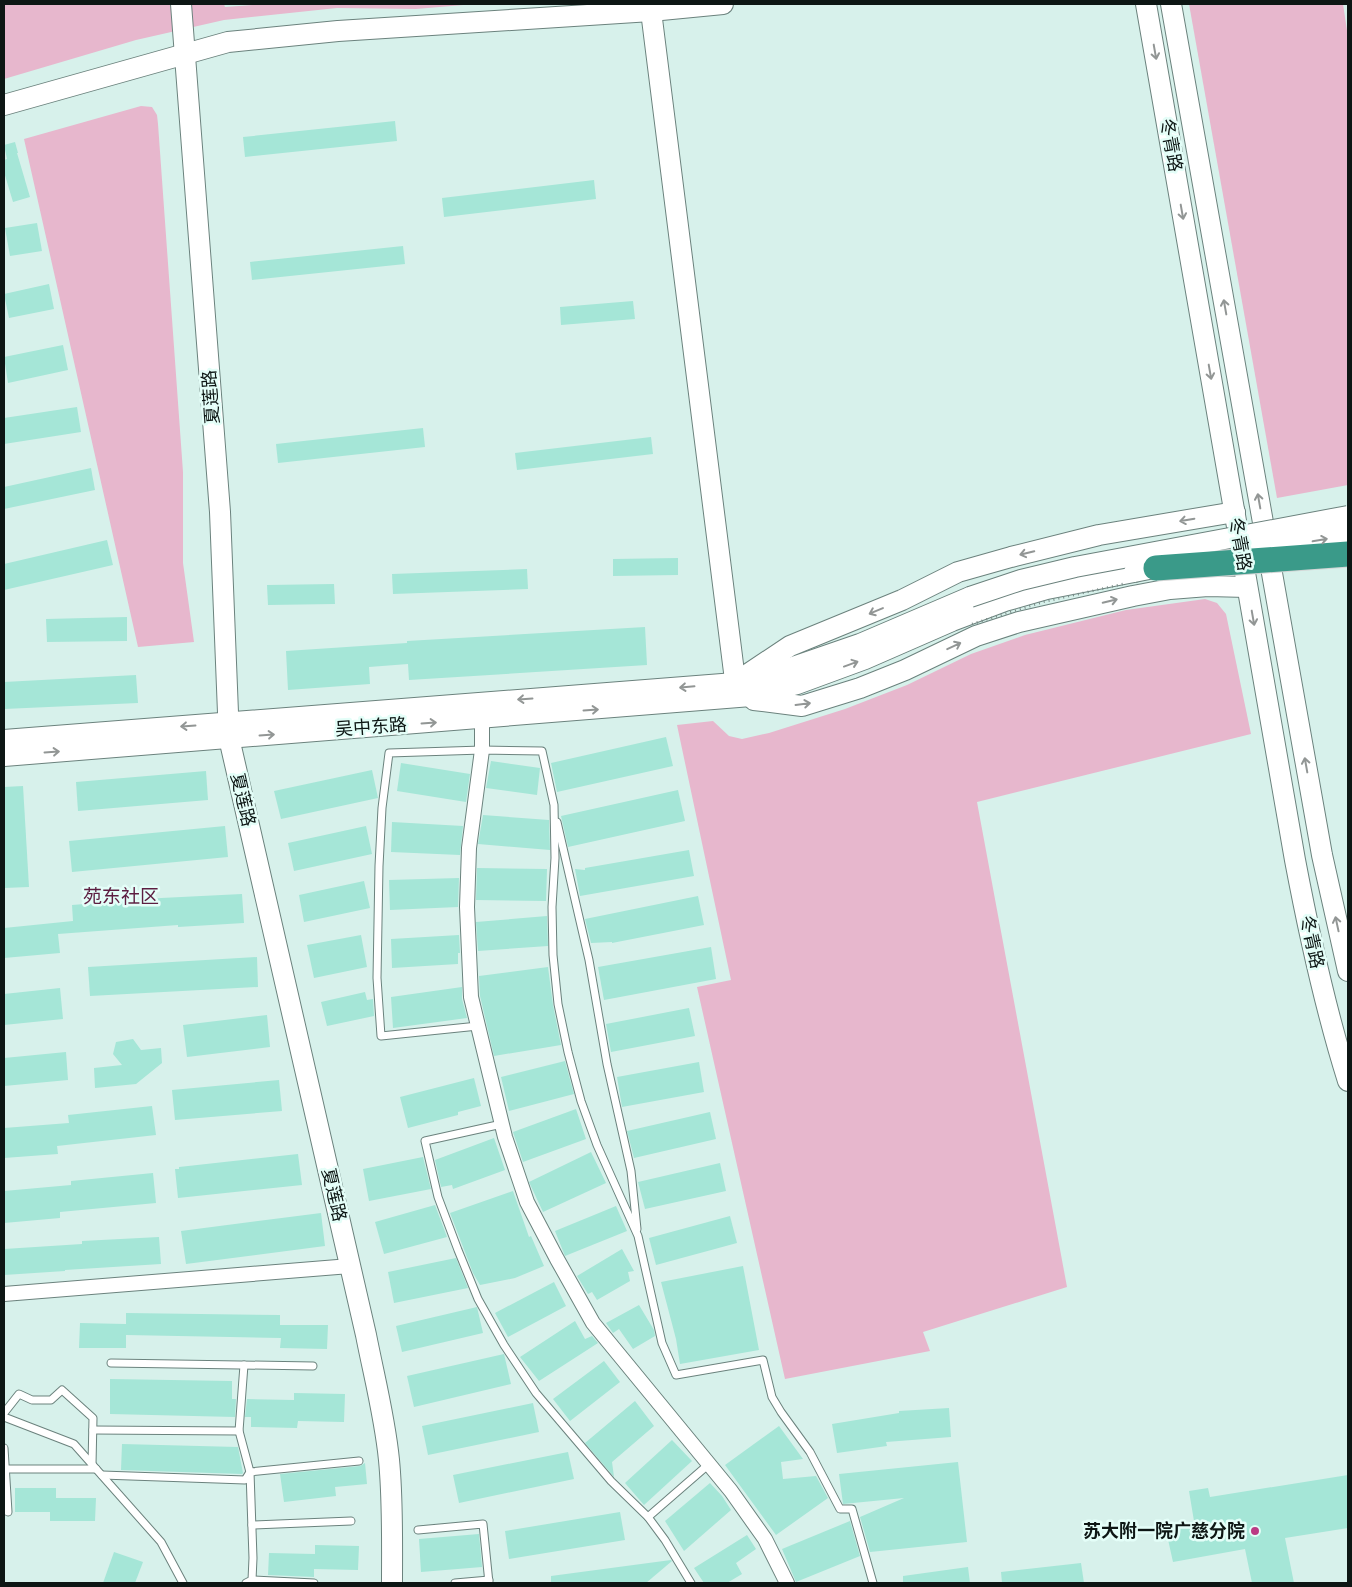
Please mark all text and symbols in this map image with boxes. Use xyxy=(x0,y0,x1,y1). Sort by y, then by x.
one-way arrow xyxy=(1150,43,1160,59)
street label: 冬青路 xyxy=(1155,117,1187,173)
one-way arrow xyxy=(1178,204,1188,220)
one-way arrow xyxy=(1219,299,1229,315)
one-way arrow xyxy=(1206,364,1216,380)
street label: 夏莲路 xyxy=(198,369,224,425)
one-way arrow xyxy=(1254,494,1264,510)
one-way arrow xyxy=(1179,516,1195,526)
street label: 冬青路 xyxy=(1224,516,1256,572)
one-way arrow xyxy=(1312,534,1328,544)
one-way arrow xyxy=(1020,549,1036,558)
one-way arrow xyxy=(1101,596,1117,605)
one-way arrow xyxy=(869,607,884,616)
one-way arrow xyxy=(1248,610,1258,626)
one-way arrow xyxy=(946,641,961,650)
one-way arrow xyxy=(843,659,858,668)
one-way arrow xyxy=(679,682,695,691)
one-way arrow xyxy=(517,694,533,704)
one-way arrow xyxy=(794,699,810,709)
one-way arrow xyxy=(582,705,598,715)
street label: 吴中东路 xyxy=(334,714,408,740)
one-way arrow xyxy=(420,718,436,727)
one-way arrow xyxy=(181,721,197,731)
one-way arrow xyxy=(258,731,274,740)
one-way arrow xyxy=(44,747,60,757)
one-way arrow xyxy=(1301,757,1310,773)
street label: 夏莲路 xyxy=(226,771,260,829)
district label: 苑东社区 xyxy=(83,885,159,908)
street label: 冬青路 xyxy=(1296,913,1328,971)
one-way arrow xyxy=(1332,917,1341,933)
street label: 夏莲路 xyxy=(317,1166,351,1224)
place label: 苏大附一院广慈分院 xyxy=(1083,1520,1245,1542)
marker: 苏大附一院广慈分院 xyxy=(1249,1525,1261,1537)

